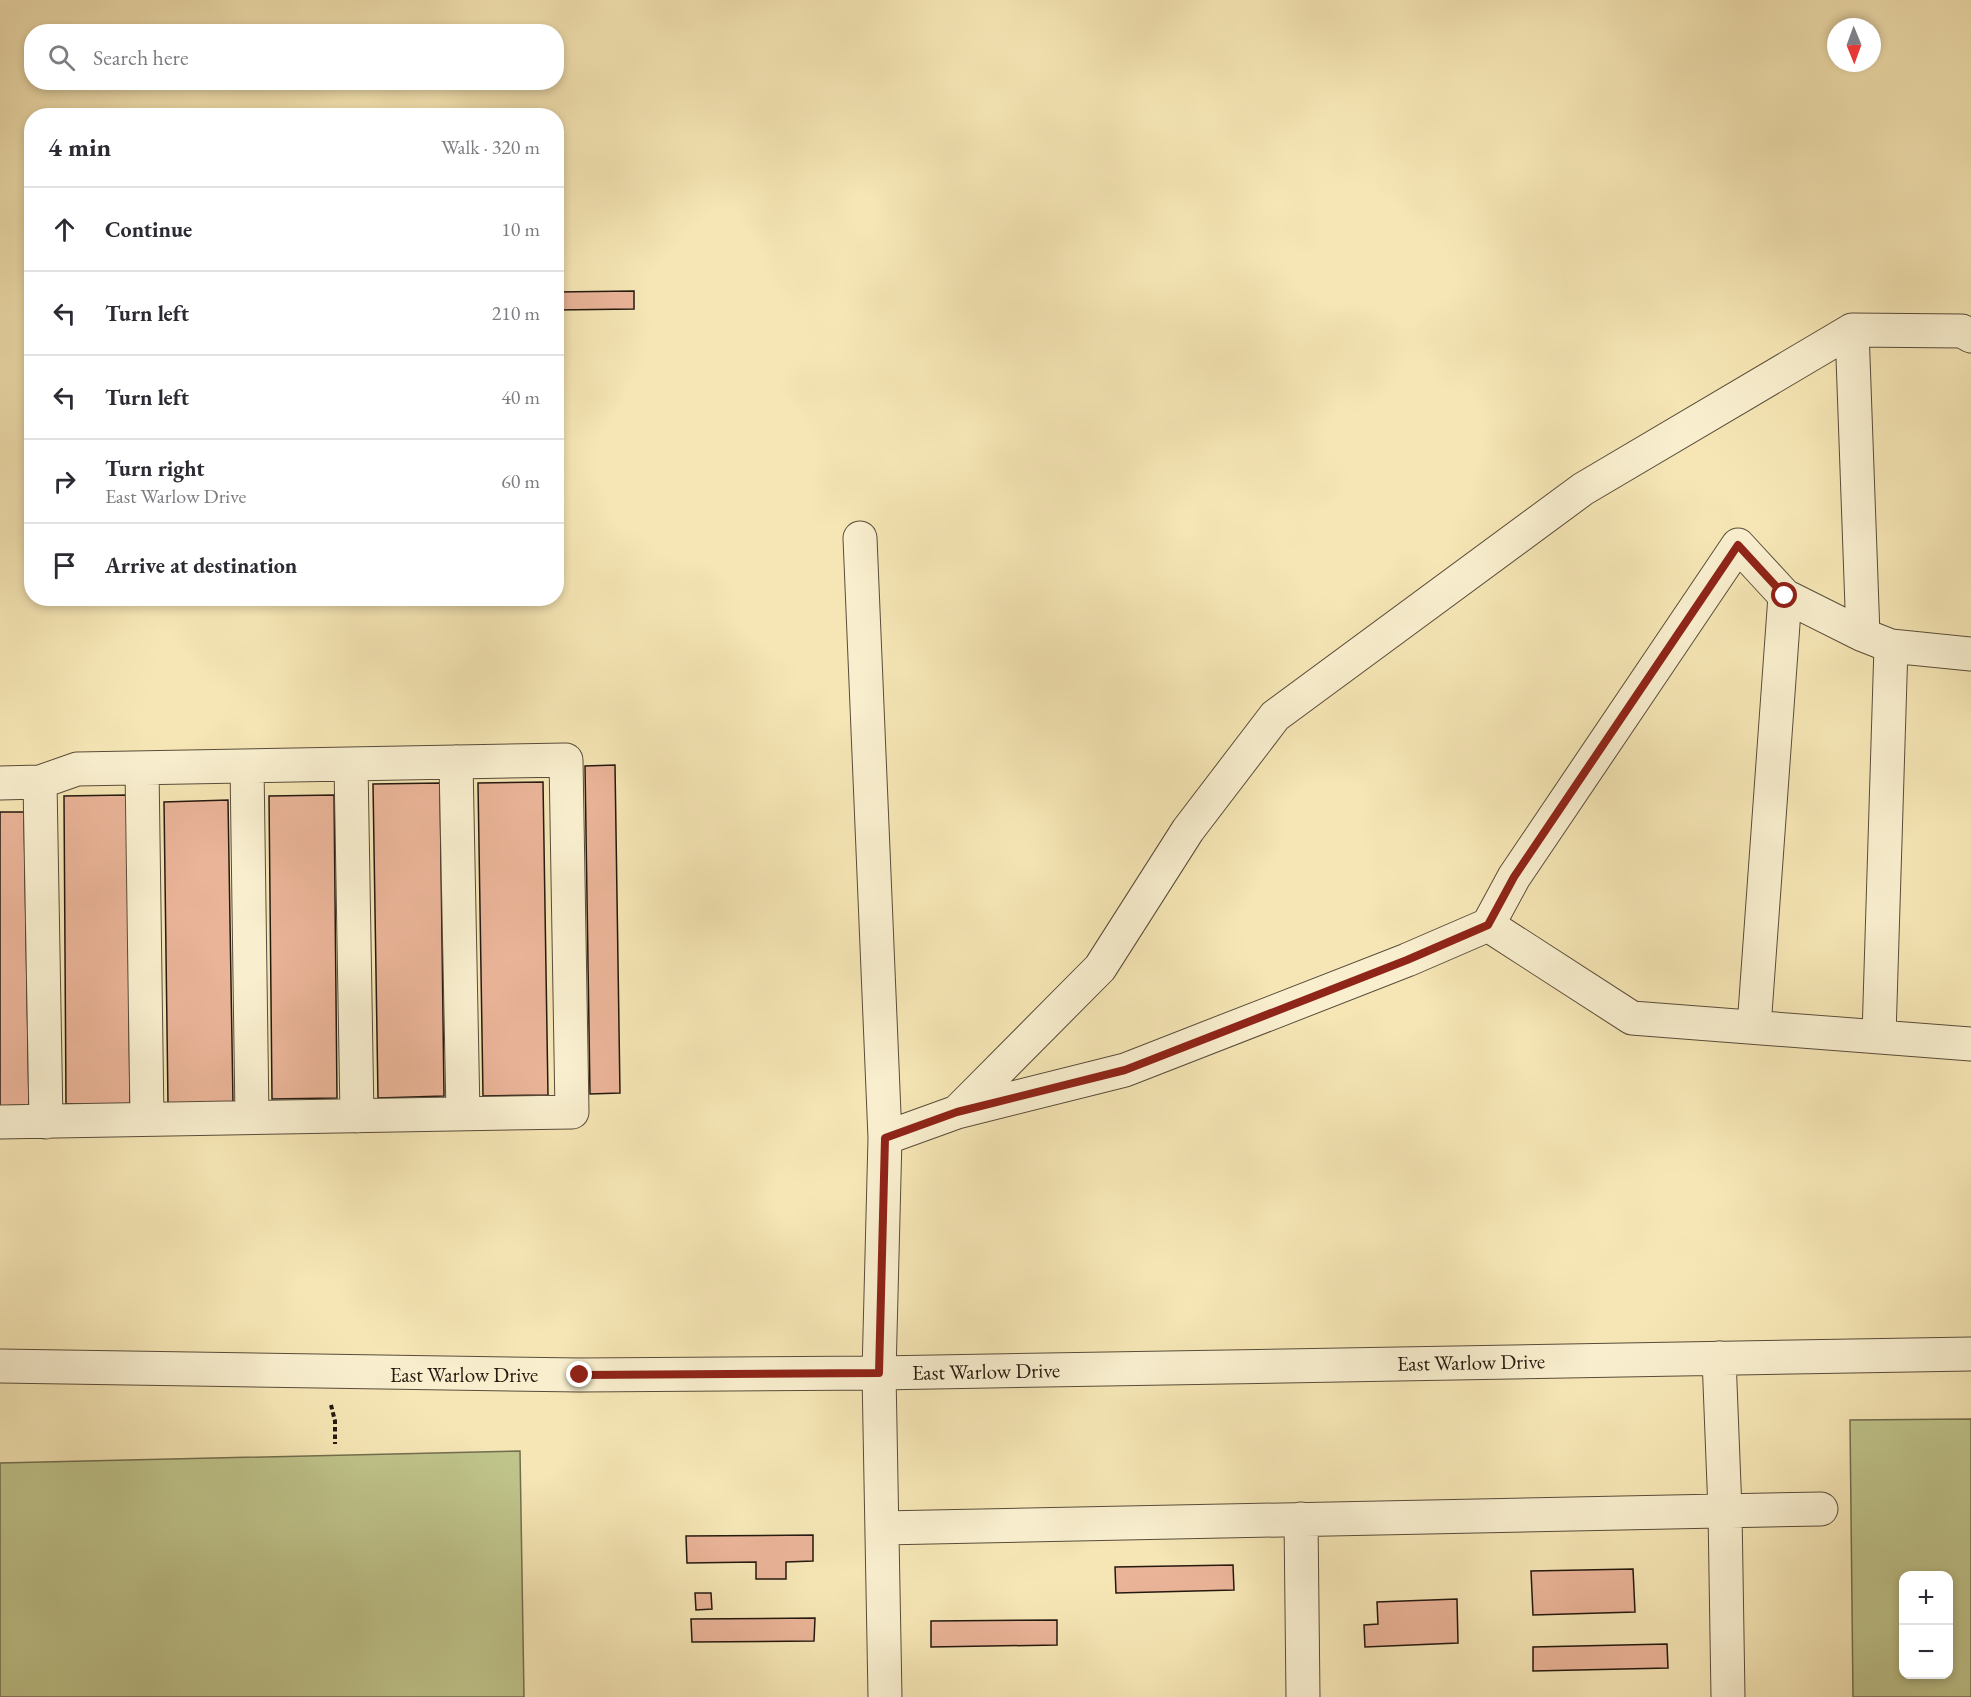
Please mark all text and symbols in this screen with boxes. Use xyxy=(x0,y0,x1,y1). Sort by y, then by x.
north arrow xyxy=(1827,18,1881,72)
search box xyxy=(24,24,564,90)
icon: search xyxy=(45,41,78,74)
text: Search here xyxy=(93,43,188,72)
text: 4 min xyxy=(48,130,111,164)
text: Walk · 320 m xyxy=(441,134,540,160)
icon: ahead xyxy=(48,213,81,246)
text: Continue xyxy=(105,215,192,244)
text: 10 m xyxy=(501,216,540,242)
icon: left xyxy=(48,297,81,330)
text: Turn left xyxy=(105,299,189,328)
text: 210 m xyxy=(492,300,540,326)
icon: left xyxy=(48,381,81,414)
text: Turn left xyxy=(105,383,189,412)
text: 40 m xyxy=(501,384,540,410)
text: Turn right xyxy=(105,454,204,483)
icon: right xyxy=(48,465,81,498)
text: 60 m xyxy=(501,468,540,494)
text: East Warlow Drive xyxy=(105,483,246,509)
icon: arrive xyxy=(48,549,81,582)
text: Arrive at destination xyxy=(105,551,297,580)
route start xyxy=(1771,582,1797,608)
street label: East Warlow Drive xyxy=(1397,1347,1545,1377)
street label: East Warlow Drive xyxy=(912,1356,1060,1386)
street label: East Warlow Drive xyxy=(390,1361,538,1388)
route end xyxy=(566,1361,592,1387)
map controls xyxy=(1899,1571,1953,1679)
button: + xyxy=(1899,1571,1953,1625)
button: − xyxy=(1899,1625,1953,1679)

